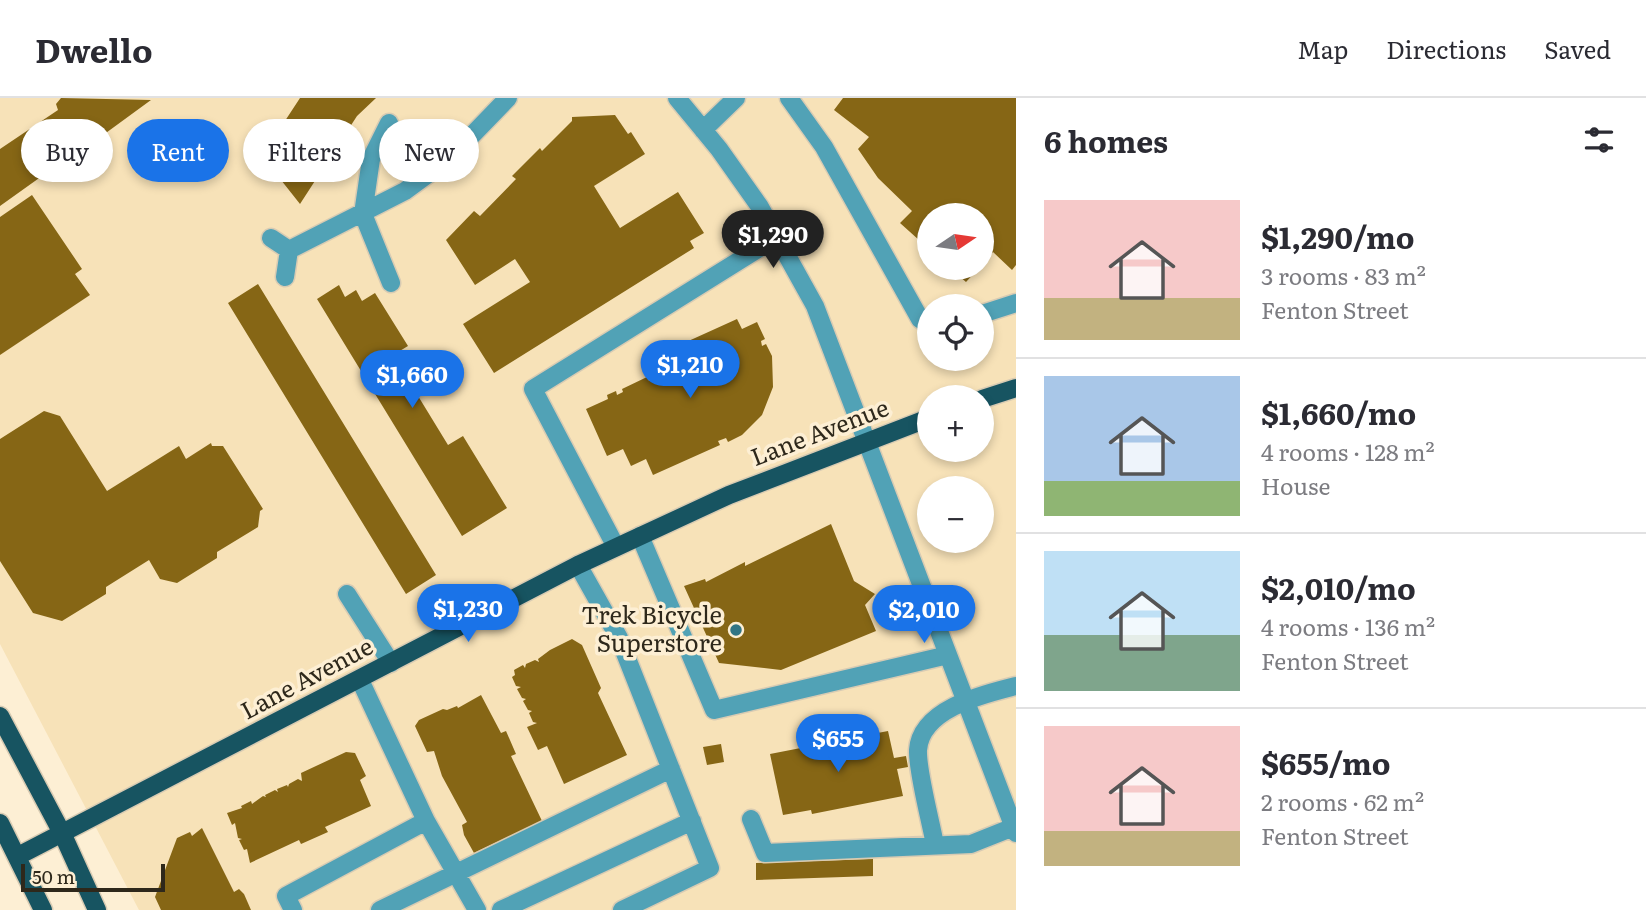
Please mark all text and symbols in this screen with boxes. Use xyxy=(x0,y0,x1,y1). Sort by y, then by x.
text: Dwello xyxy=(35,24,153,73)
text: Map xyxy=(1297,31,1348,66)
text: Directions xyxy=(1386,31,1506,66)
text: Saved xyxy=(1544,31,1611,66)
text: 6 homes xyxy=(1044,118,1168,162)
chip: Buy xyxy=(21,119,113,182)
chip: Rent xyxy=(127,119,229,182)
chip: Filters xyxy=(243,119,365,182)
chip: New xyxy=(379,119,479,182)
icon: filters xyxy=(1580,121,1618,159)
north arrow xyxy=(917,203,994,280)
map controls xyxy=(917,203,994,553)
pin: $1,290 xyxy=(716,211,830,270)
text: $1,290/mo xyxy=(1261,214,1415,258)
text: $1,290 xyxy=(738,216,808,250)
icon: home xyxy=(1100,228,1184,312)
text: 3 rooms · 83 m² xyxy=(1261,258,1426,292)
text: Fenton Street xyxy=(1261,292,1409,326)
button: locate xyxy=(917,294,994,371)
pin: $1,210 xyxy=(633,341,747,400)
text: $1,210 xyxy=(657,346,723,380)
pin: $1,660 xyxy=(355,350,469,410)
text: $1,660 xyxy=(376,356,448,390)
button: + xyxy=(917,385,994,462)
street label: Lane Avenue xyxy=(745,388,893,473)
text: $1,660/mo xyxy=(1261,390,1416,434)
icon: home xyxy=(1100,404,1184,488)
text: 4 rooms · 128 m² xyxy=(1261,434,1435,468)
text: House xyxy=(1261,468,1330,502)
button: − xyxy=(917,476,994,553)
text: $2,010/mo xyxy=(1261,565,1416,609)
icon: home xyxy=(1100,579,1184,663)
pin: $1,230 xyxy=(411,584,525,644)
pin: $2,010 xyxy=(867,586,981,645)
text: $1,230 xyxy=(433,590,503,624)
text: $2,010 xyxy=(888,591,960,625)
place label: Trek Bicycle Superstore xyxy=(581,596,722,659)
text: 4 rooms · 136 m² xyxy=(1261,609,1435,643)
marker: Trek Bicycle Superstore xyxy=(728,622,744,638)
street label: Lane Avenue xyxy=(233,627,378,726)
text: Fenton Street xyxy=(1261,643,1409,677)
pin: $655 xyxy=(797,714,879,774)
text: $655 xyxy=(812,720,864,754)
text: $655/mo xyxy=(1261,740,1391,784)
icon: home xyxy=(1100,754,1184,838)
text: 2 rooms · 62 m² xyxy=(1261,784,1424,818)
text: Fenton Street xyxy=(1261,818,1409,852)
scale bar xyxy=(21,861,164,893)
text: 50 m xyxy=(32,862,75,890)

